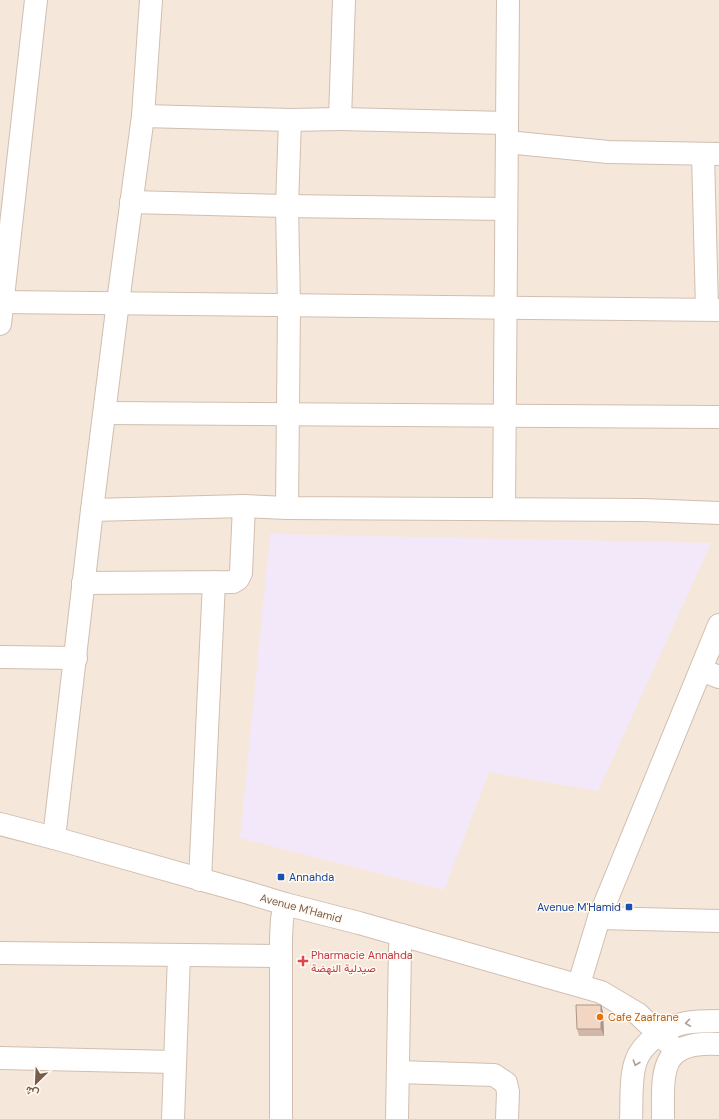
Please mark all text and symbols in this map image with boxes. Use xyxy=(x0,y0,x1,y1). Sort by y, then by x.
place label: Annahda xyxy=(289,870,334,884)
marker: Annahda xyxy=(276,872,286,882)
street label: Avenue M'Hamid xyxy=(259,890,344,926)
place label: Avenue M'Hamid xyxy=(537,900,621,914)
marker: Avenue M'Hamid xyxy=(624,902,634,912)
place label: Pharmacie Annahda صيدلية النهضة xyxy=(311,948,413,975)
marker: Pharmacie Annahda صيدلية النهضة xyxy=(298,956,308,966)
place label: Cafe Zaafrane xyxy=(608,1010,679,1024)
marker: Cafe Zaafrane xyxy=(595,1012,605,1022)
one-way arrow xyxy=(685,1018,692,1027)
one-way arrow xyxy=(632,1060,641,1067)
north arrow xyxy=(16,1063,56,1103)
text: ش xyxy=(23,1083,41,1101)

